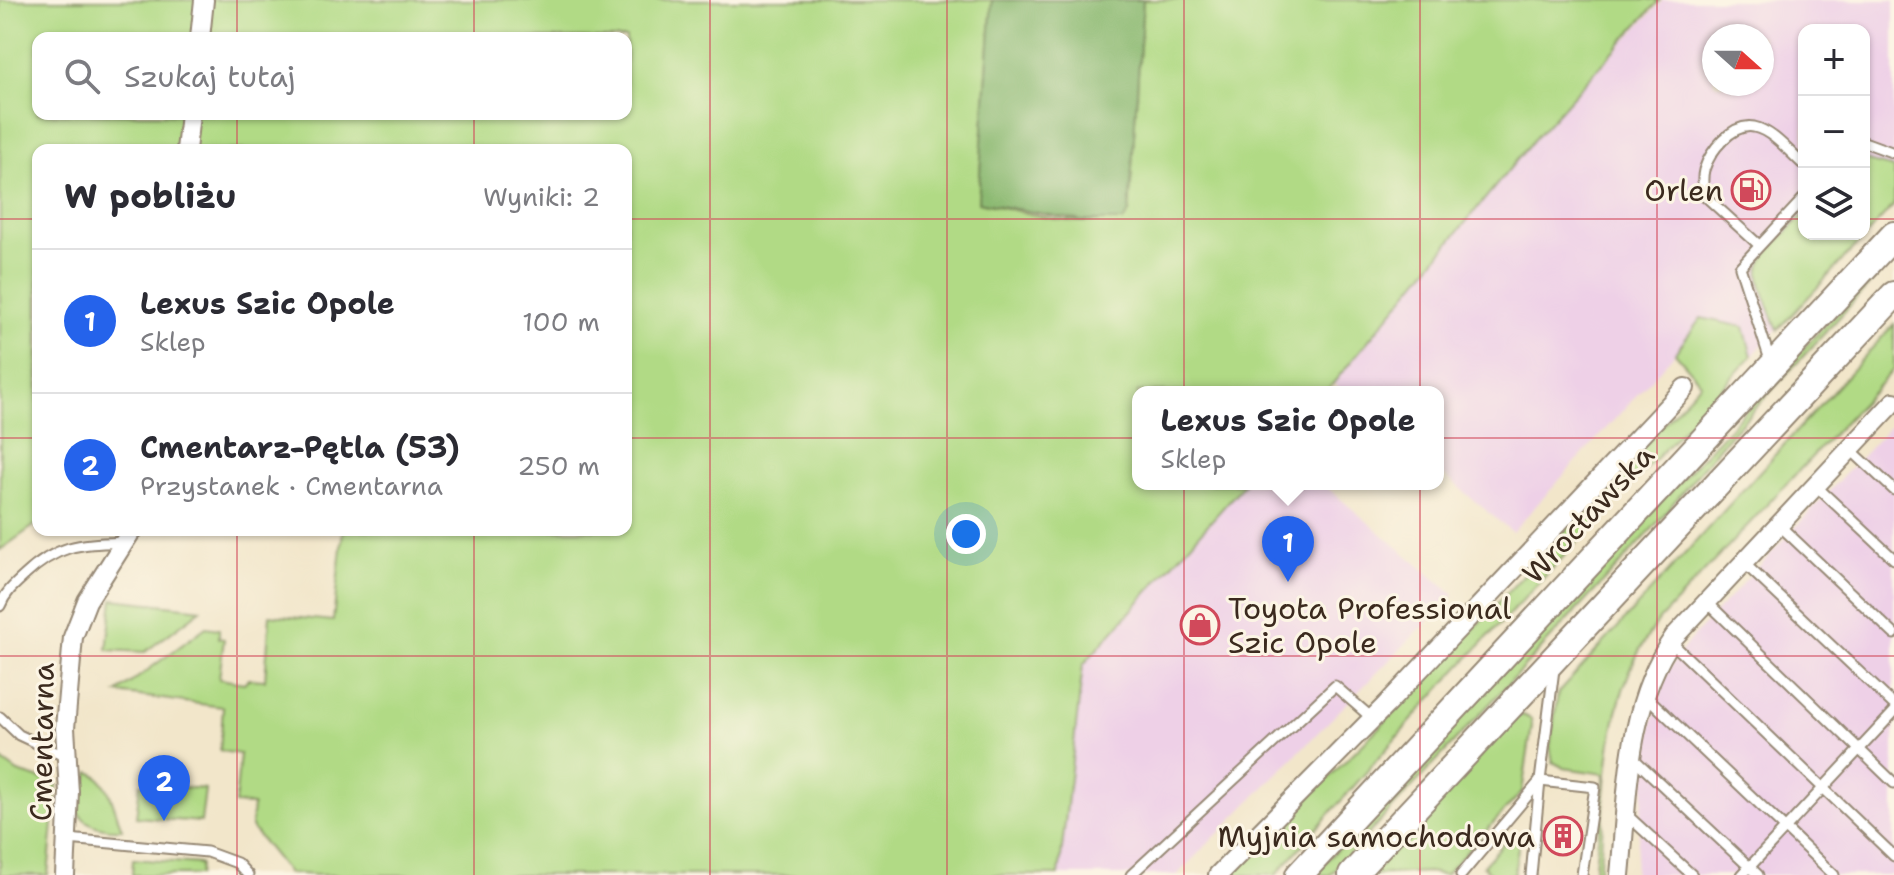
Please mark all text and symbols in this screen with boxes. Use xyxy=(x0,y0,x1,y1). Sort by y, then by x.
north arrow xyxy=(1702,24,1774,96)
map controls xyxy=(1798,24,1870,240)
button: + xyxy=(1798,24,1870,96)
search box xyxy=(32,32,632,120)
icon: search xyxy=(60,54,104,98)
text: Szukaj tutaj xyxy=(124,56,296,97)
button: − xyxy=(1798,96,1870,168)
button: layers xyxy=(1798,168,1870,240)
fuel station icon: Orlen xyxy=(1730,169,1772,211)
place label: Orlen xyxy=(1644,170,1723,211)
text: W pobliżu xyxy=(64,173,237,219)
text: Wyniki: 2 xyxy=(483,179,600,214)
text: Lexus Szic Opole xyxy=(140,283,395,324)
text: 1 xyxy=(84,304,96,339)
text: 100 m xyxy=(522,304,600,339)
text: Sklep xyxy=(140,324,206,359)
popup xyxy=(1132,386,1444,490)
text: Lexus Szic Opole xyxy=(1161,400,1415,441)
text: Cmentarz-Pętla (53) xyxy=(140,427,460,468)
street label: Wrocławska xyxy=(1513,435,1663,593)
text: Sklep xyxy=(1161,441,1226,476)
text: 2 xyxy=(81,448,99,483)
text: 250 m xyxy=(517,448,600,483)
text: Przystanek · Cmentarna xyxy=(140,468,443,503)
your location xyxy=(946,514,986,554)
pin: 1 xyxy=(1262,516,1314,582)
place label: Toyota Professional Szic Opole xyxy=(1228,588,1511,663)
shop icon: Toyota Professional Szic Opole xyxy=(1179,604,1221,646)
street label: Cmentarna xyxy=(20,662,64,822)
pin: 2 xyxy=(138,755,190,821)
building icon: Myjnia samochodowa xyxy=(1542,815,1584,857)
place label: Myjnia samochodowa xyxy=(1217,816,1535,857)

